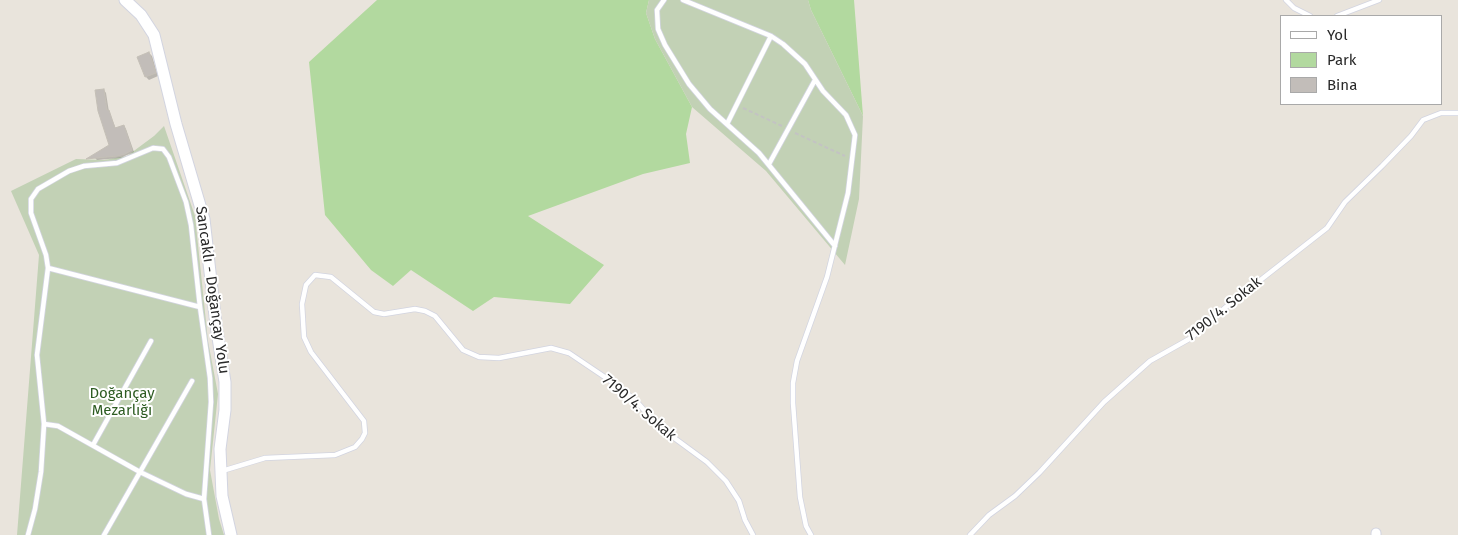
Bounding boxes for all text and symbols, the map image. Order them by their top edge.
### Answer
legend [1280,15,1443,105]
text: Yol [1327,26,1348,44]
text: Park [1327,51,1357,69]
text: Bina [1327,76,1357,94]
street label: Sancaklı - Doğançay Yolu [191,205,233,375]
street label: 7190/4. Sokak [1183,273,1265,345]
street label: 7190/4. Sokak [598,371,680,445]
park label: Doğançay Mezarlığı [89,385,155,420]

